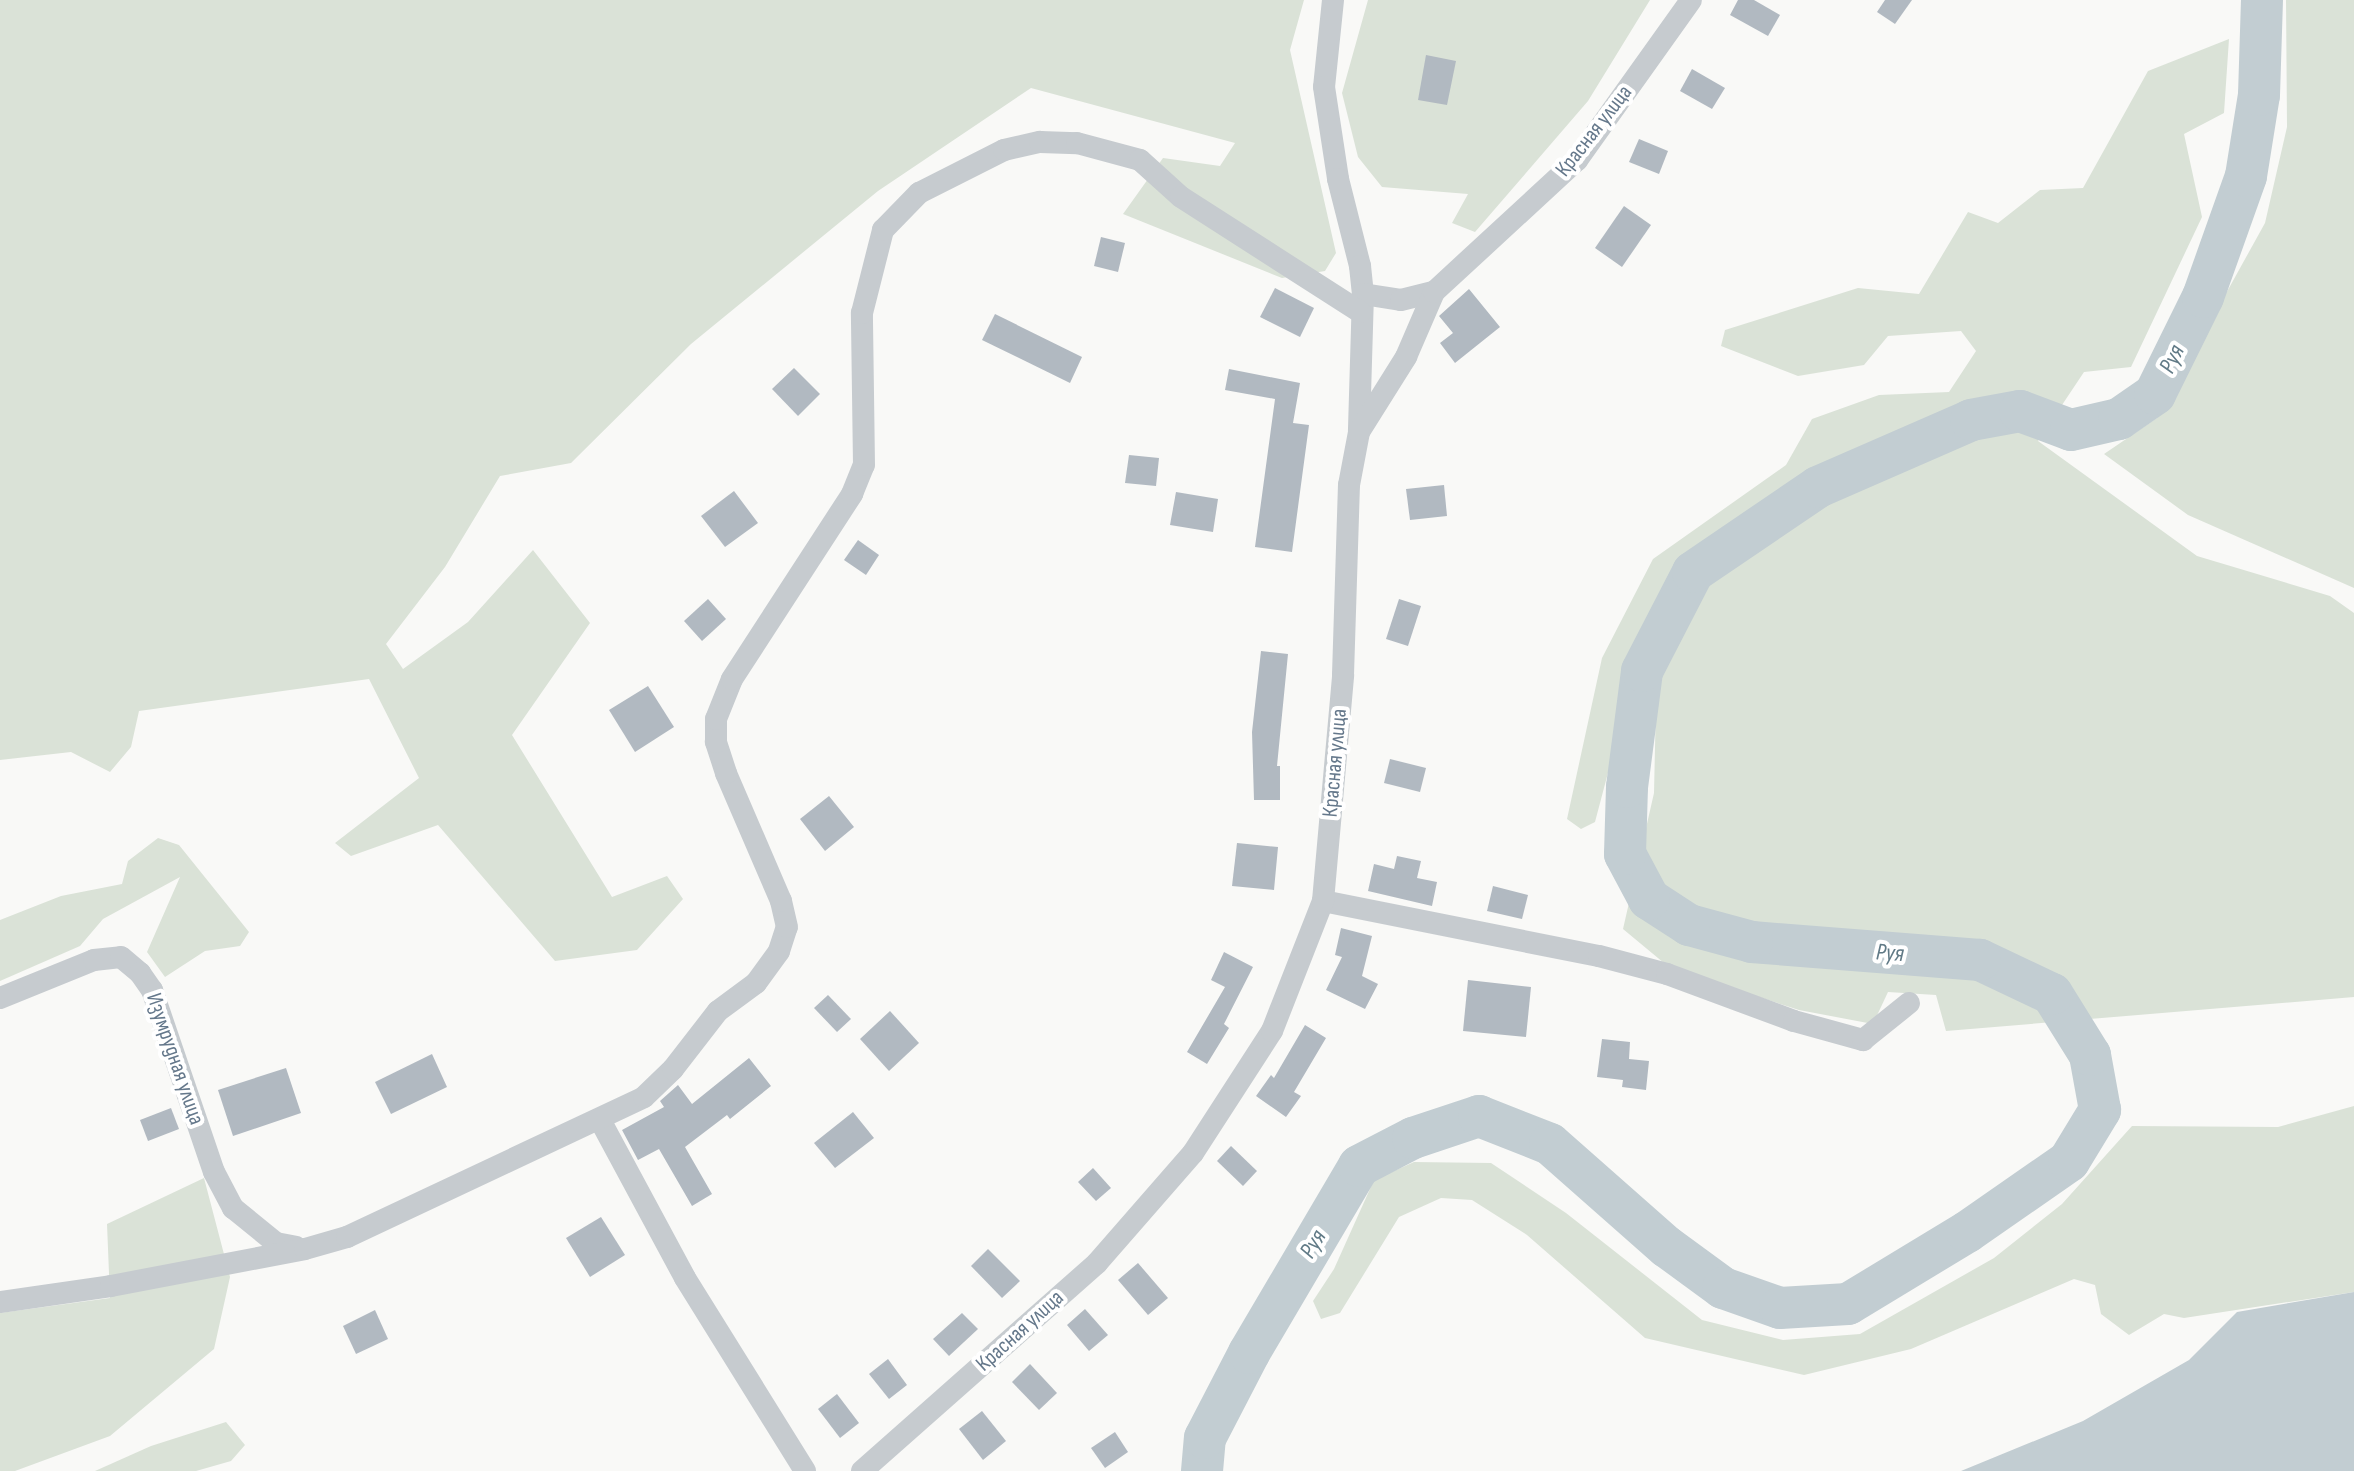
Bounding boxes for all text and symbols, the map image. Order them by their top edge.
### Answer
street label: Красная улица [1550,80,1638,182]
water label: Руя [2153,340,2191,378]
street label: Красная улица [1317,708,1353,818]
water label: Руя [1875,938,1905,968]
street label: Изумрудная улица [140,990,210,1128]
water label: Руя [1293,1224,1333,1264]
street label: Красная улица [971,1285,1069,1377]

